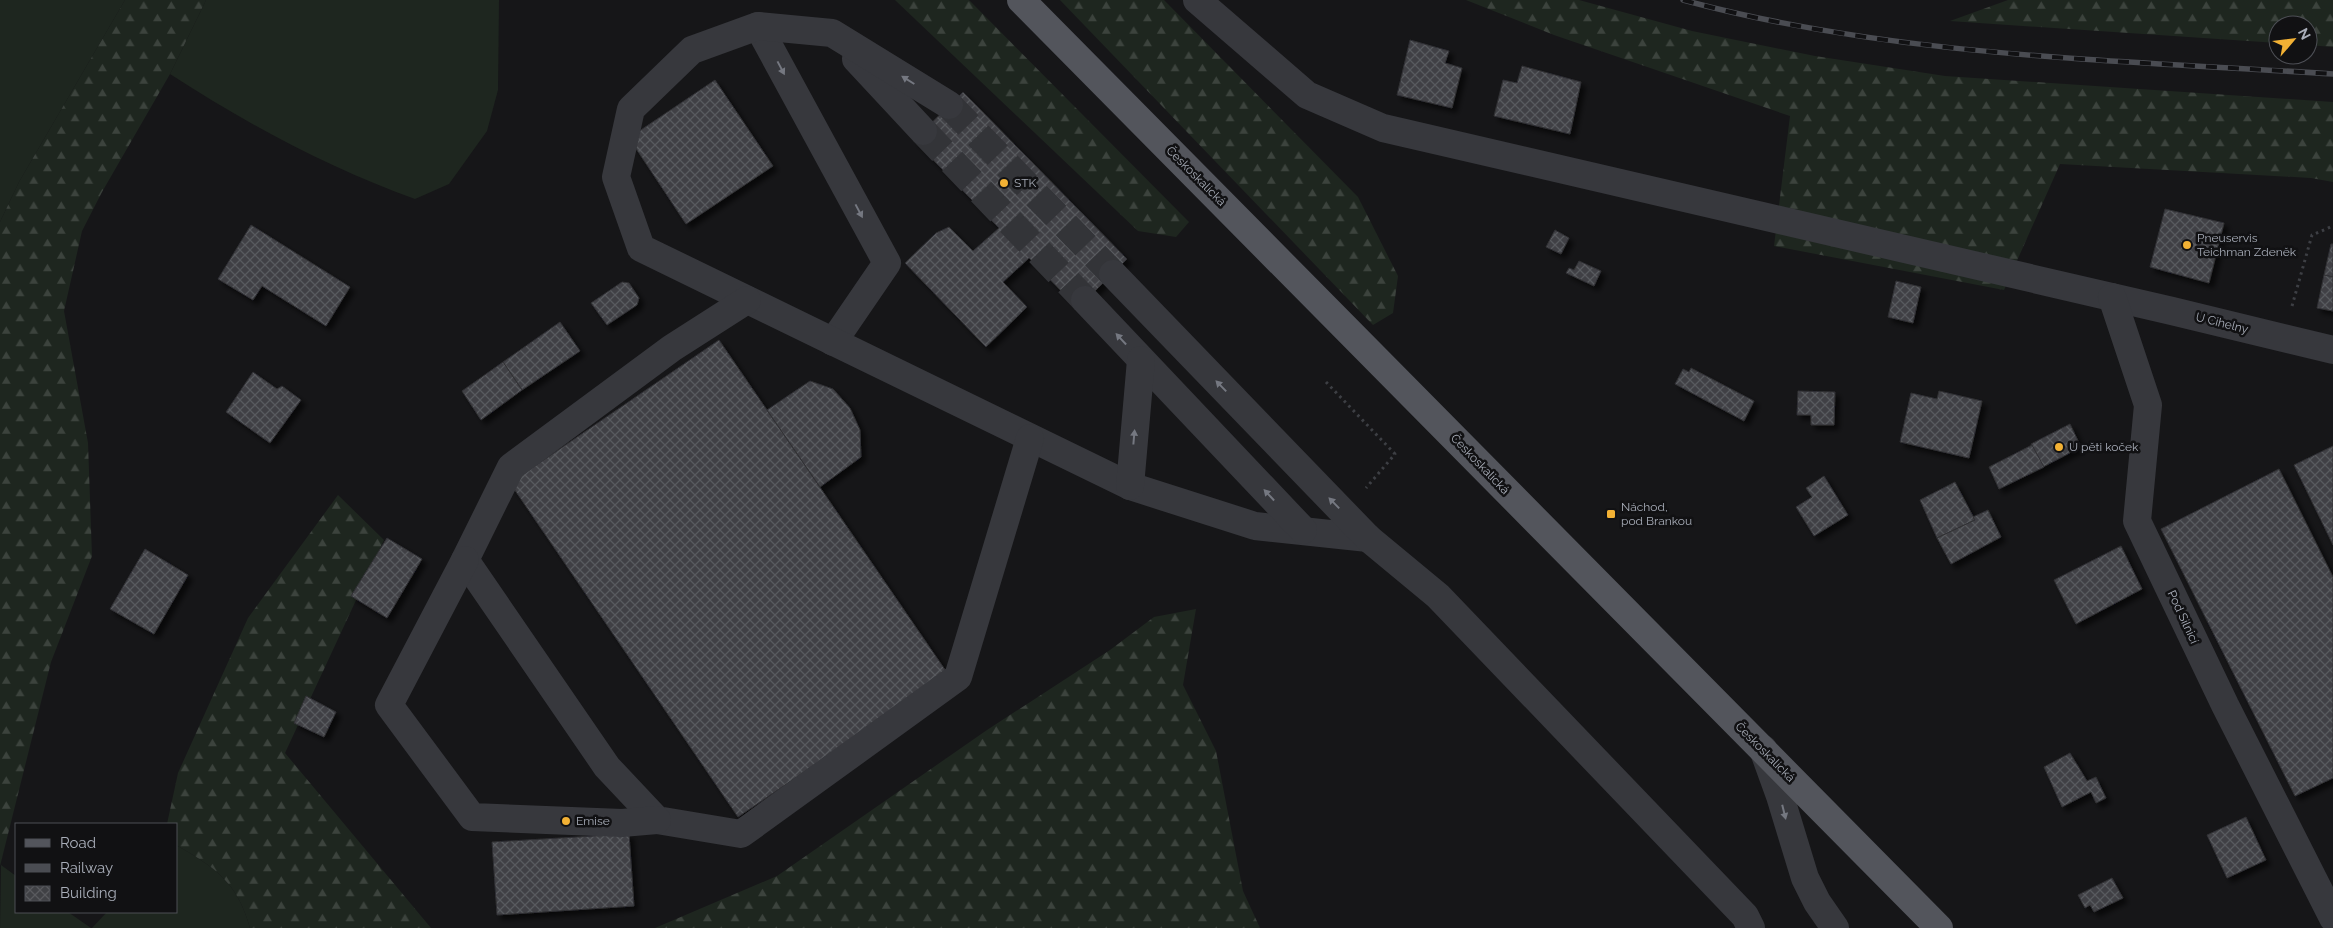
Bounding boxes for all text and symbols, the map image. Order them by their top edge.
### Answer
north arrow [2268,15,2318,65]
text: N [2295,25,2314,42]
one-way arrow [777,62,786,75]
one-way arrow [901,75,914,84]
street label: Českoskalická [1163,143,1229,209]
place label: STK [1014,176,1037,190]
marker: STK [998,177,1010,189]
one-way arrow [855,204,863,219]
place label: Pneuservis Teichman Zdeněk [2197,231,2297,259]
marker: Pneuservis Teichman Zdeněk [2181,239,2193,251]
street label: U Cihelny [2194,310,2250,336]
one-way arrow [1115,333,1127,345]
one-way arrow [1215,381,1227,393]
one-way arrow [1130,429,1138,445]
street label: Českoskalická [1448,431,1512,497]
place label: U pěti koček [2069,440,2139,454]
marker: U pěti koček [2053,441,2065,453]
one-way arrow [1263,489,1275,501]
one-way arrow [1328,498,1340,510]
place label: Náchod, pod Brankou [1621,500,1692,528]
marker: Náchod, pod Brankou [1605,508,1617,520]
street label: Pod Silnicí [2165,588,2202,646]
street label: Českoskalická [1732,719,1798,785]
one-way arrow [1780,804,1788,819]
place label: Emise [576,814,610,828]
marker: Emise [560,815,572,827]
legend [15,823,178,913]
text: Road [60,834,96,852]
text: Railway [60,859,113,877]
text: Building [60,884,117,902]

